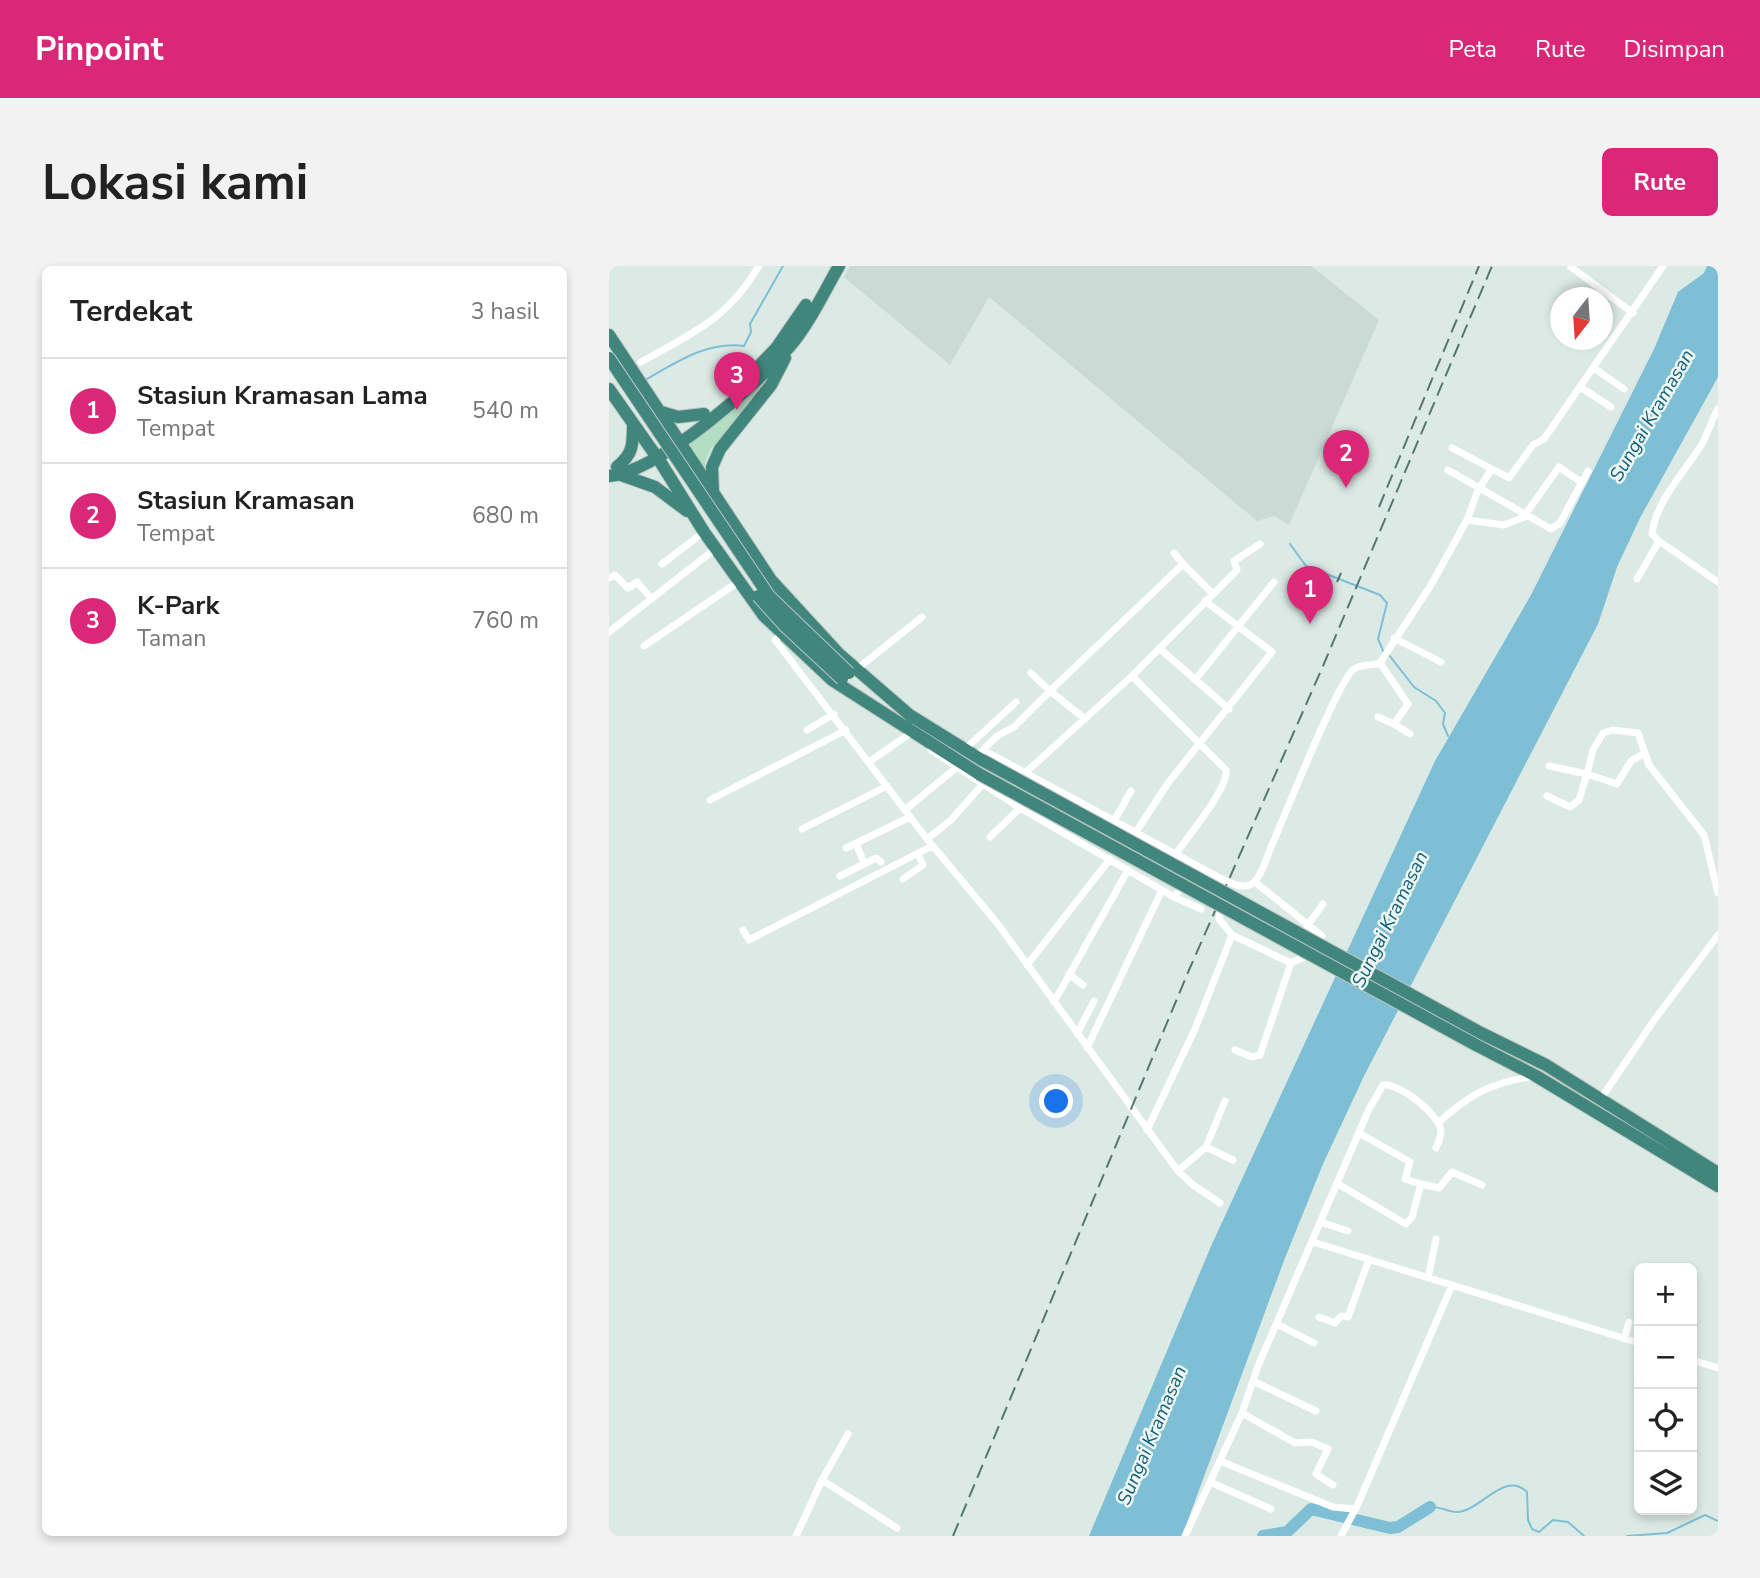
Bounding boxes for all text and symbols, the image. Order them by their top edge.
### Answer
text: Pinpoint [35,27,163,72]
text: Peta [1448,33,1497,65]
text: Rute [1535,33,1586,65]
text: Disimpan [1624,33,1725,65]
button: Rute [1602,148,1718,216]
text: Lokasi kami [42,149,308,216]
north arrow [1550,287,1613,350]
text: Terdekat [70,291,192,332]
text: 3 hasil [471,296,539,327]
water label: Sungai Kramasan [1603,345,1700,486]
pin: 3 [714,352,760,410]
text: Stasiun Kramasan Lama [137,378,428,413]
text: 1 [86,395,100,426]
text: 540 m [472,395,539,426]
text: Tempat [137,413,215,444]
pin: 2 [1323,430,1369,488]
text: Stasiun Kramasan [137,483,355,518]
text: 2 [86,500,100,531]
text: 680 m [472,500,539,531]
text: Tempat [137,518,215,549]
pin: 1 [1287,566,1333,624]
text: K-Park [137,588,219,623]
text: 3 [86,605,100,636]
text: 760 m [472,605,539,636]
text: Taman [137,623,206,654]
water label: Sungai Kramasan [1346,847,1434,992]
your location [1039,1084,1073,1118]
map controls [1634,1263,1697,1515]
button: + [1634,1263,1697,1326]
button: − [1634,1326,1697,1389]
water label: Sungai Kramasan [1111,1362,1193,1509]
button: locate [1634,1389,1697,1452]
button: layers [1634,1452,1697,1515]

